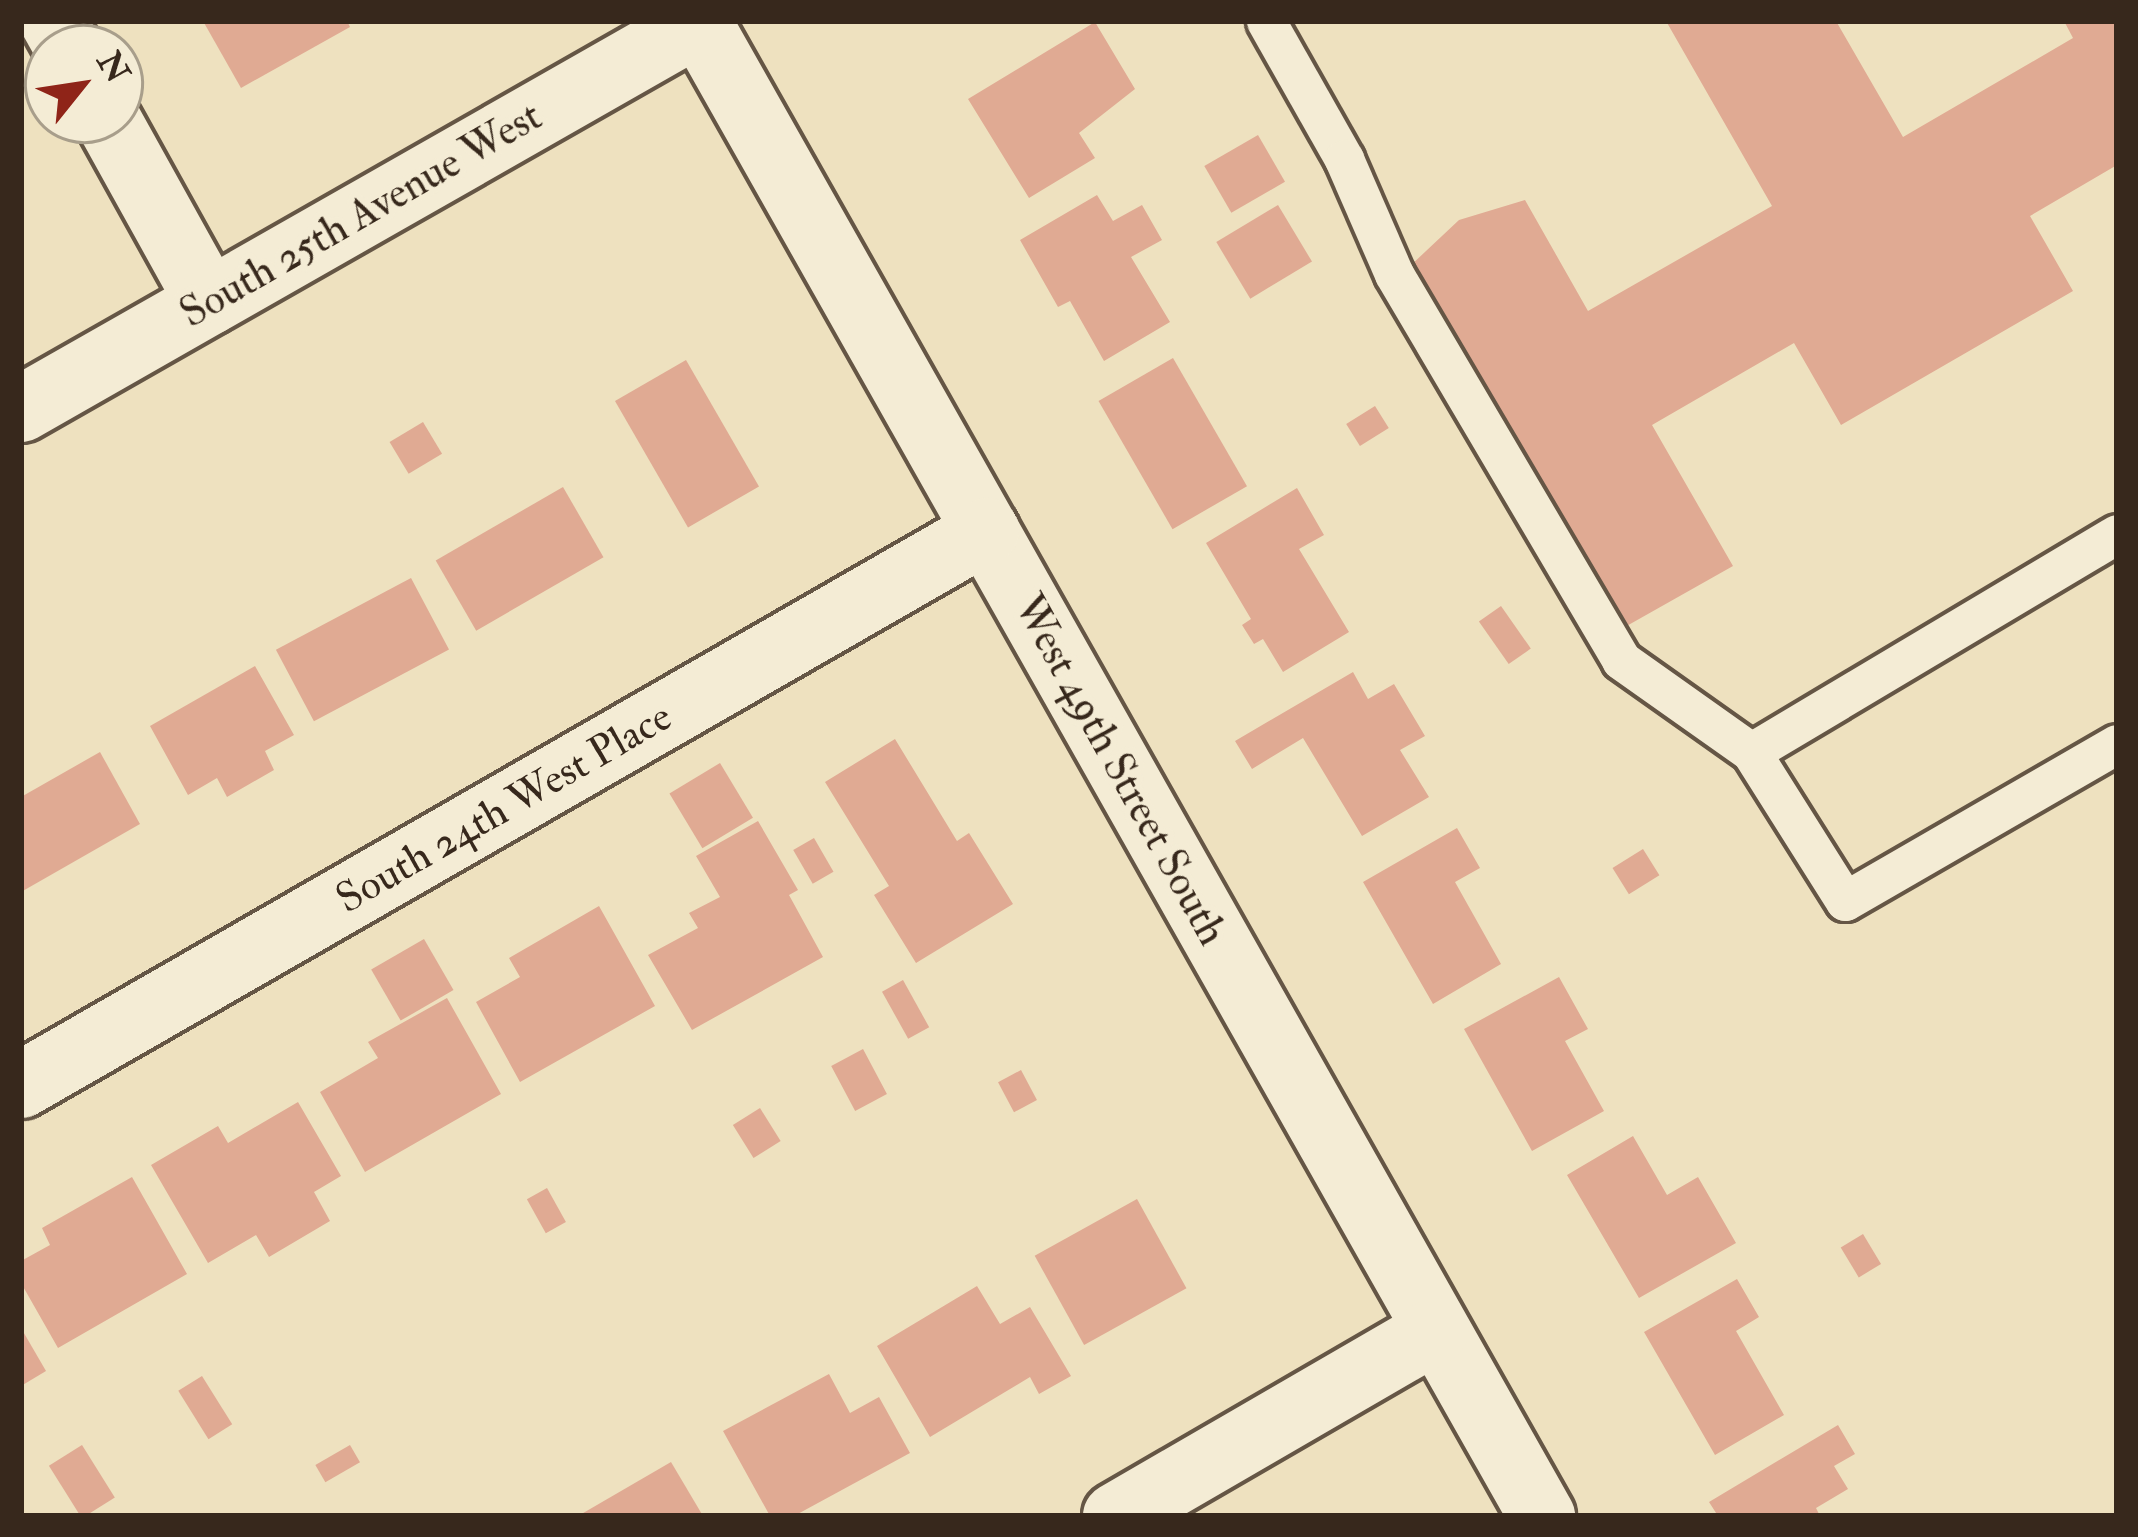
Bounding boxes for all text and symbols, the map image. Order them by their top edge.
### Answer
north arrow [24,24,144,144]
text: N [88,44,138,90]
street label: South 25th Avenue West [171,91,551,339]
street label: West 49th Street South [1003,586,1237,954]
street label: South 24th West Place [327,692,681,924]

